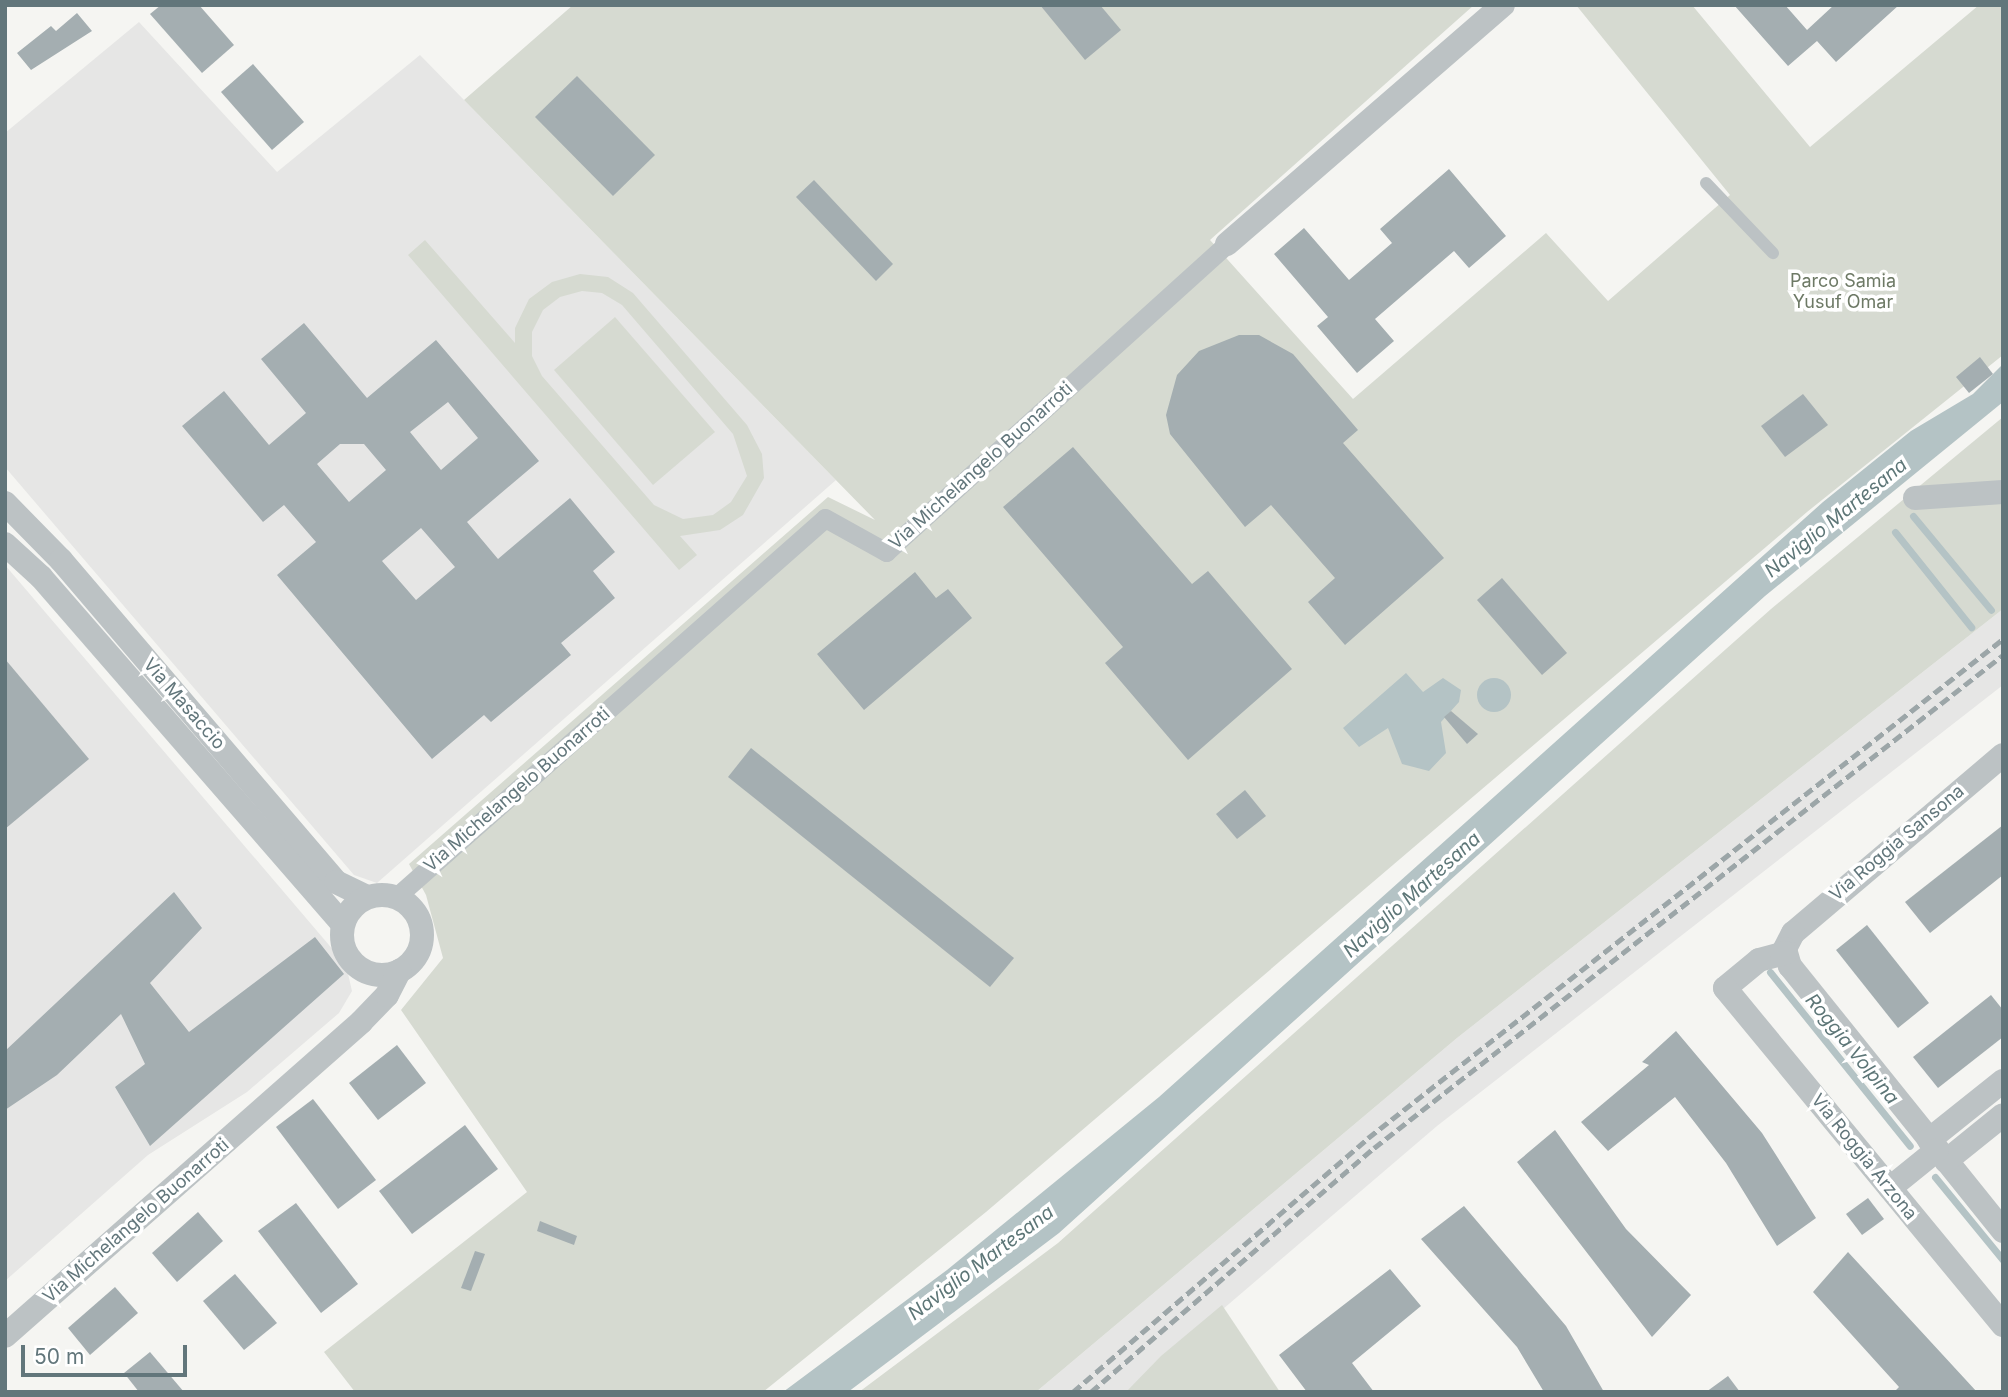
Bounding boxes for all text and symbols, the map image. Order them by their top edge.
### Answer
park label: Parco Samia Yusuf Omar [1790,271,1896,314]
street label: Via Michelangelo Buonarroti [885,378,1077,554]
water label: Naviglio Martesana [1760,454,1912,582]
street label: Via Masaccio [139,654,229,754]
street label: Via Michelangelo Buonarroti [420,703,614,877]
street label: Via Roggia Sansona [1825,780,1969,906]
water label: Naviglio Martesana [1339,827,1485,963]
water label: Roggia Volpina [1800,989,1904,1109]
street label: Via Roggia Arzona [1806,1090,1922,1224]
street label: Via Michelangelo Buonarroti [39,1134,233,1308]
water label: Naviglio Martesana [904,1201,1058,1325]
scale bar [24,1330,191,1374]
text: 50 m [34,1344,84,1369]

